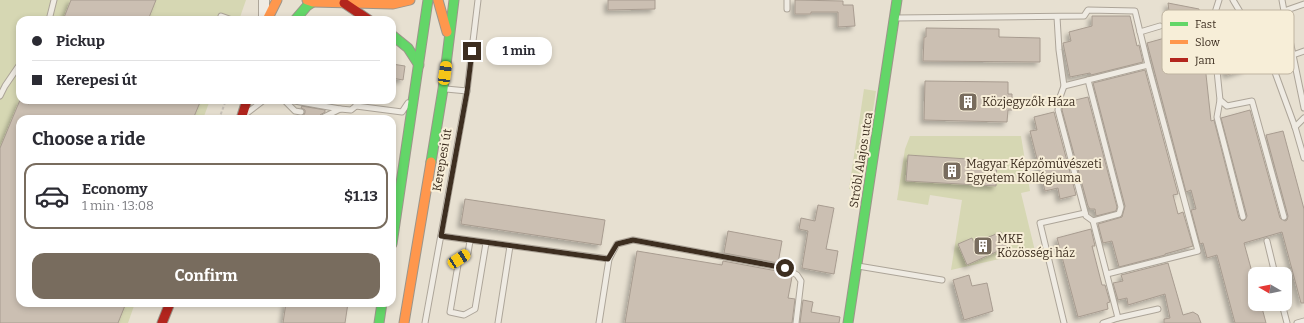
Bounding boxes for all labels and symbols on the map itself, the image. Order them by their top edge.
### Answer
legend [1162,10,1294,74]
text: Fast [1195,18,1216,31]
text: Slow [1195,36,1220,49]
callout: 1 min [486,37,552,65]
route end [463,42,481,60]
text: Jam [1194,54,1215,67]
car [437,60,453,86]
building icon: Közjegyzők Háza [957,91,979,113]
place label: Közjegyzők Háza [982,95,1076,109]
street label: Stróbl Alajos utca [847,111,876,209]
street label: Kerepesi út [430,127,455,192]
place label: Magyar Képzőművészeti Egyetem Kollégiuma [966,157,1102,185]
building icon: Magyar Képzőművészeti Egyetem Kollégiuma [941,160,963,182]
place label: MKE Közösségi ház [997,232,1075,260]
building icon: MKE Közösségi ház [972,235,994,257]
car [446,247,472,271]
route start [776,259,794,277]
north arrow [1248,267,1292,311]

